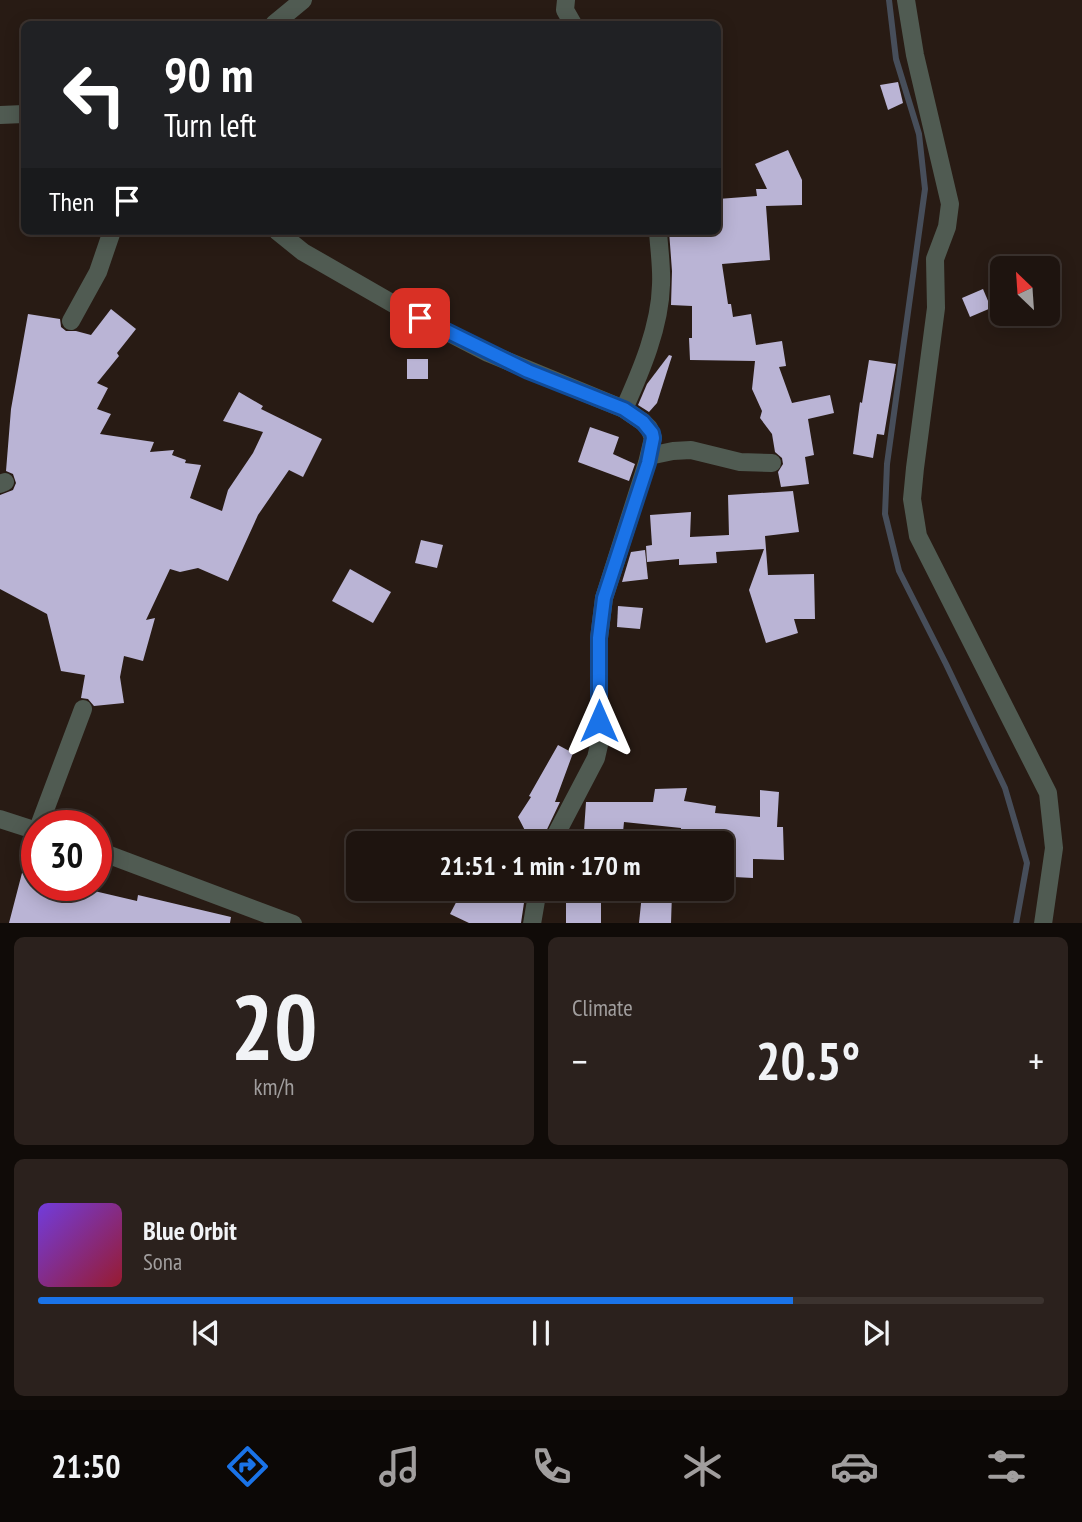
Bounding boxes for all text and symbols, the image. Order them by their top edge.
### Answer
text: 90 m [164,42,253,106]
icon: left [49,49,140,140]
text: Turn left [164,104,256,146]
icon: arrive [108,182,146,220]
text: Then [49,185,94,218]
north arrow [990,256,1060,326]
map controls [990,256,1060,326]
pin [390,288,450,348]
icon: arrive [401,299,439,337]
position arrow [562,684,636,758]
speed limit sign: 30 [21,810,112,901]
text: 21:51 · 1 min · 170 m [440,849,640,882]
text: 20 [231,967,318,1085]
text: Climate [572,993,633,1022]
text: 20.5° [756,1027,860,1094]
text: − [572,1036,588,1085]
text: + [1028,1036,1044,1085]
text: km/h [254,1072,294,1101]
text: Blue Orbit [143,1214,237,1247]
text: Sona [143,1247,182,1276]
icon: previous [187,1314,225,1352]
icon: pause [522,1314,560,1352]
icon: next [857,1314,895,1352]
icon: directions [223,1442,272,1491]
icon: music [375,1442,424,1491]
icon: phone [527,1442,576,1491]
icon: climate [678,1442,727,1491]
icon: car [830,1442,879,1491]
icon: filters [982,1442,1031,1491]
text: 21:50 [51,1445,121,1487]

